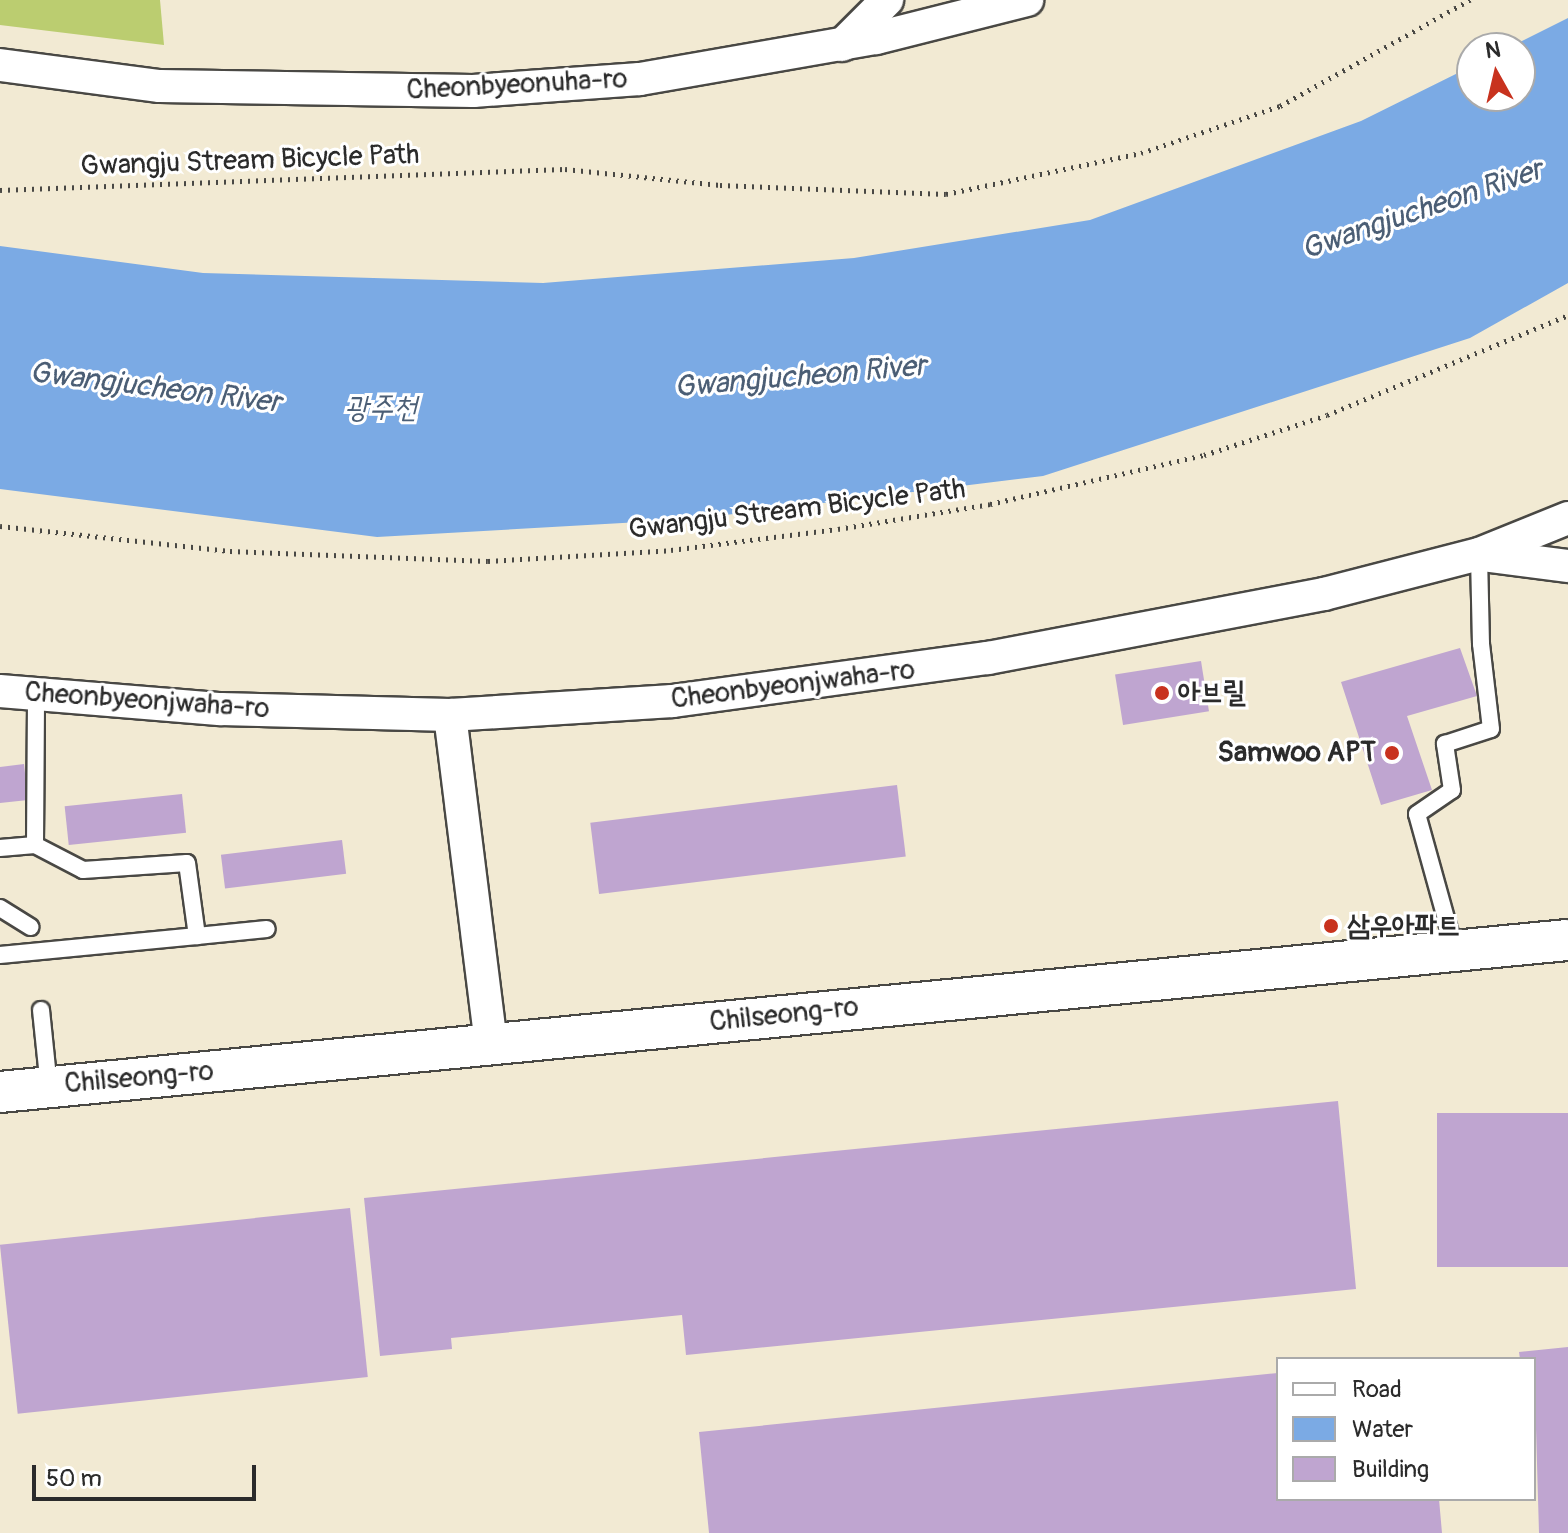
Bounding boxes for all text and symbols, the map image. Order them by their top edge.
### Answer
north arrow [1456,32,1536,112]
text: N [1484,35,1502,65]
street label: Cheonbyeonuha-ro [406,62,628,108]
street label: Gwangju Stream Bicycle Path [80,138,420,184]
water label: Gwangjucheon River [1297,152,1547,268]
water label: Gwangjucheon River [673,348,927,406]
water label: Gwangjucheon River [27,355,283,421]
water label: 광주천 [345,390,417,426]
street label: Gwangju Stream Bicycle Path [627,473,967,547]
street label: Cheonbyeonjwaha-ro [669,653,917,717]
street label: Cheonbyeonjwaha-ro [23,676,271,726]
place label: 아브릴 [1178,676,1246,710]
marker: 아브릴 [1153,684,1171,702]
place label: Samwoo APT [1218,736,1376,770]
marker: Samwoo APT [1383,744,1401,762]
place label: 삼우아파트 [1347,909,1460,943]
marker: 삼우아파트 [1322,917,1340,935]
street label: Chilseong-ro [708,990,860,1040]
street label: Chilseong-ro [63,1055,215,1101]
legend [1276,1357,1536,1501]
text: Road [1352,1375,1402,1404]
text: Water [1352,1415,1413,1444]
scale bar [36,1449,260,1499]
text: Building [1352,1455,1429,1484]
text: 50 m [46,1464,102,1493]

